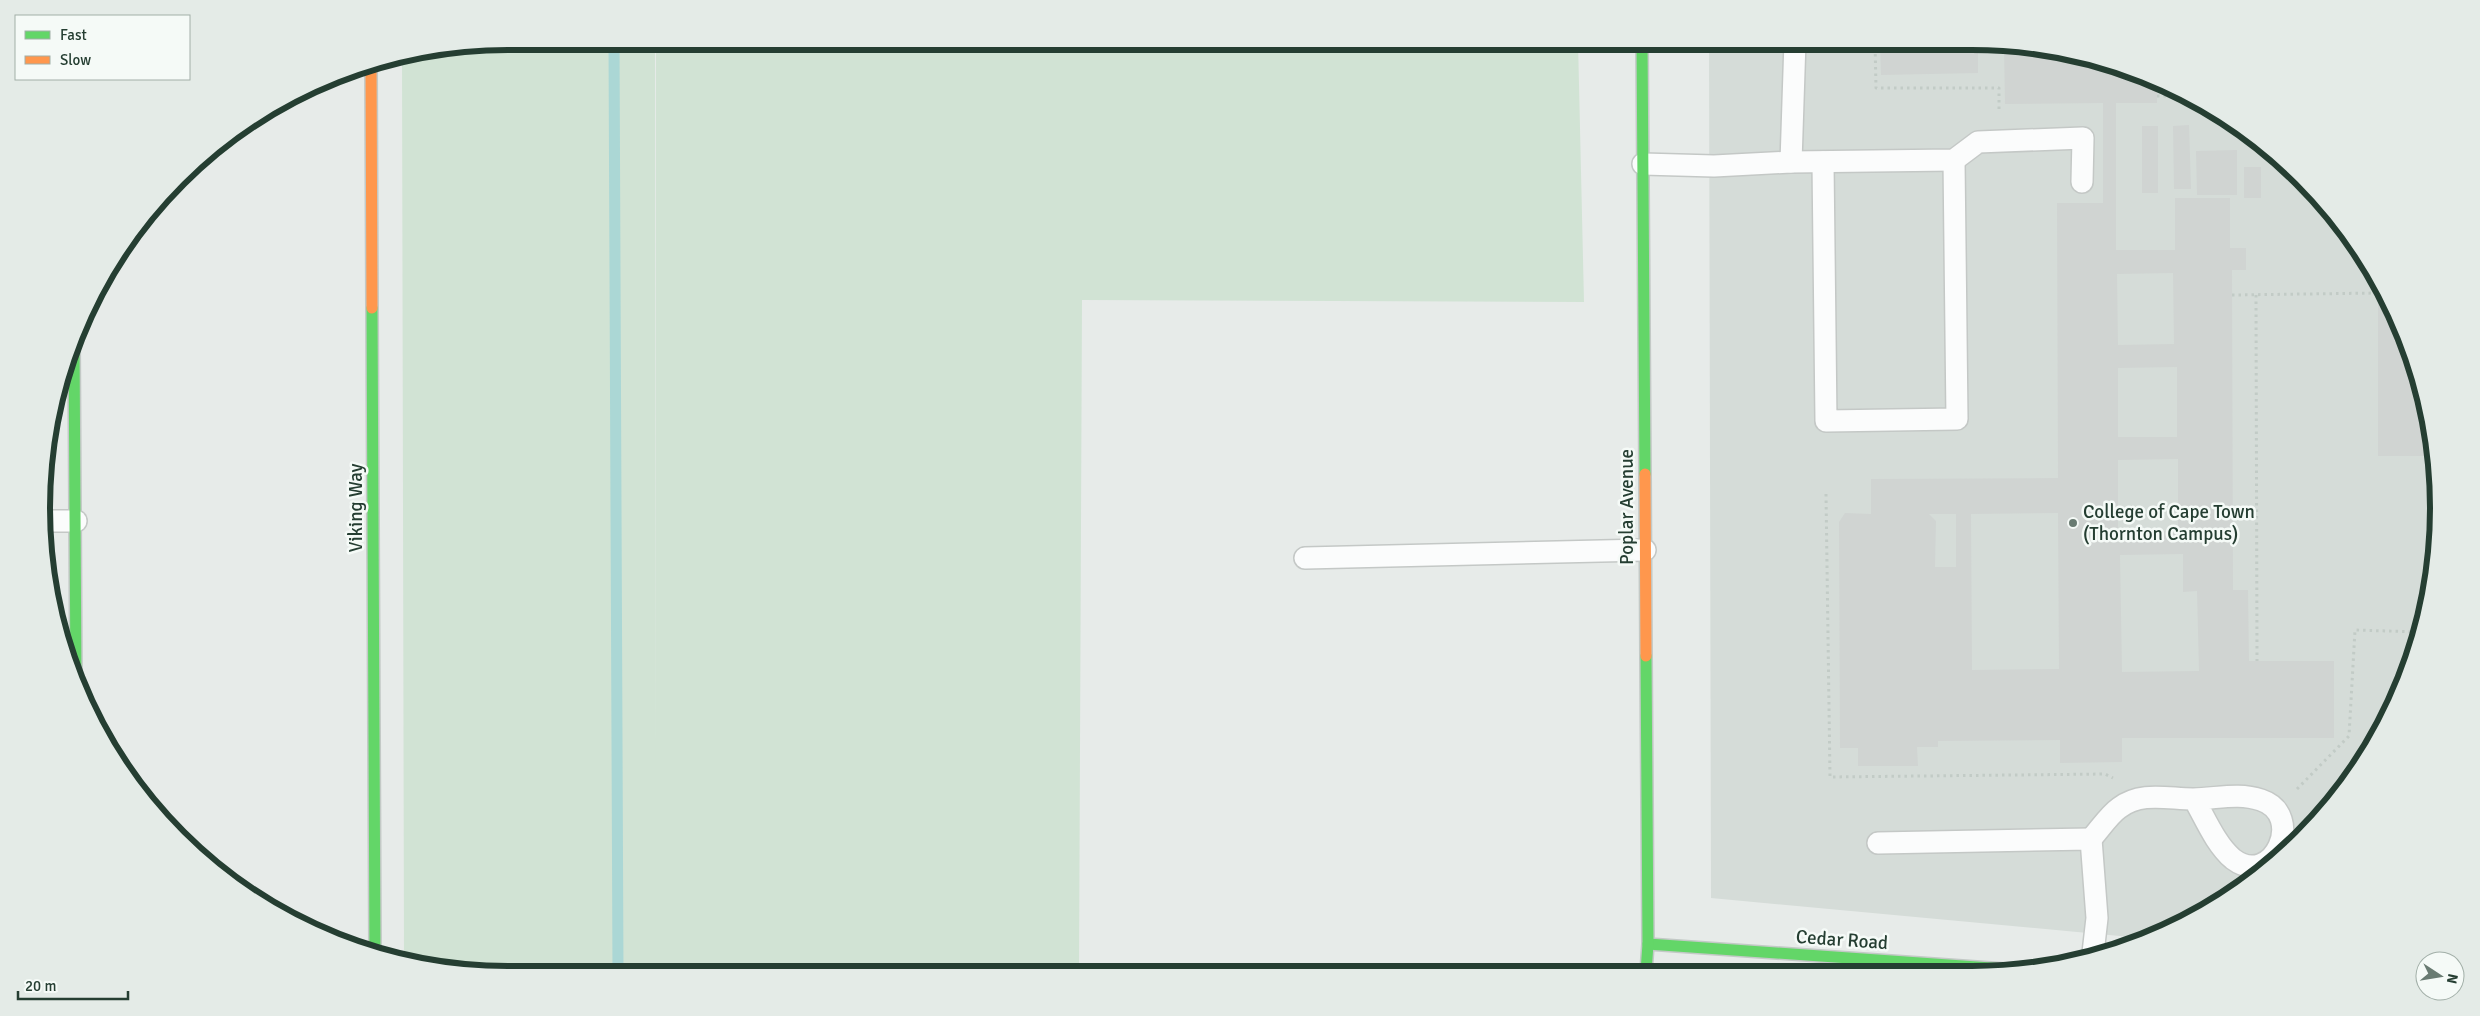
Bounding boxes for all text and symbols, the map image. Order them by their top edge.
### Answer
legend [15,15,190,80]
text: Fast [60,26,87,44]
text: Slow [60,51,91,69]
street label: Poplar Avenue [1615,449,1639,565]
street label: Viking Way [344,463,368,552]
place label: College of Cape Town (Thornton Campus) [2083,500,2255,546]
marker: College of Cape Town (Thornton Campus) [2067,517,2079,529]
street label: Cedar Road [1795,925,1889,955]
north arrow [2415,951,2465,1001]
scale bar [18,968,128,1000]
text: N [2443,972,2462,985]
text: 20 m [25,977,56,995]

